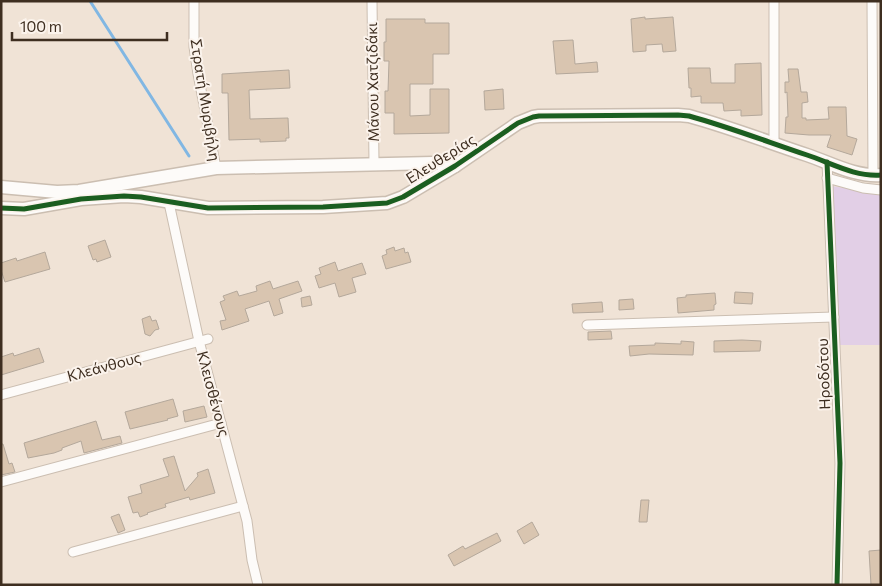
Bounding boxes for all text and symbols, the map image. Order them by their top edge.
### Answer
scale bar [12,10,168,42]
text: 100 m [20,17,62,35]
street label: Μάνου Χατζιδάκι [362,22,382,142]
street label: Στρατή Μυριβήλη [187,37,225,162]
street label: Ελευθερίας [402,130,479,187]
street label: Ηροδότου [813,338,833,410]
street label: Κλεάνθους [65,348,143,385]
street label: Κλεισθένους [194,349,234,439]

